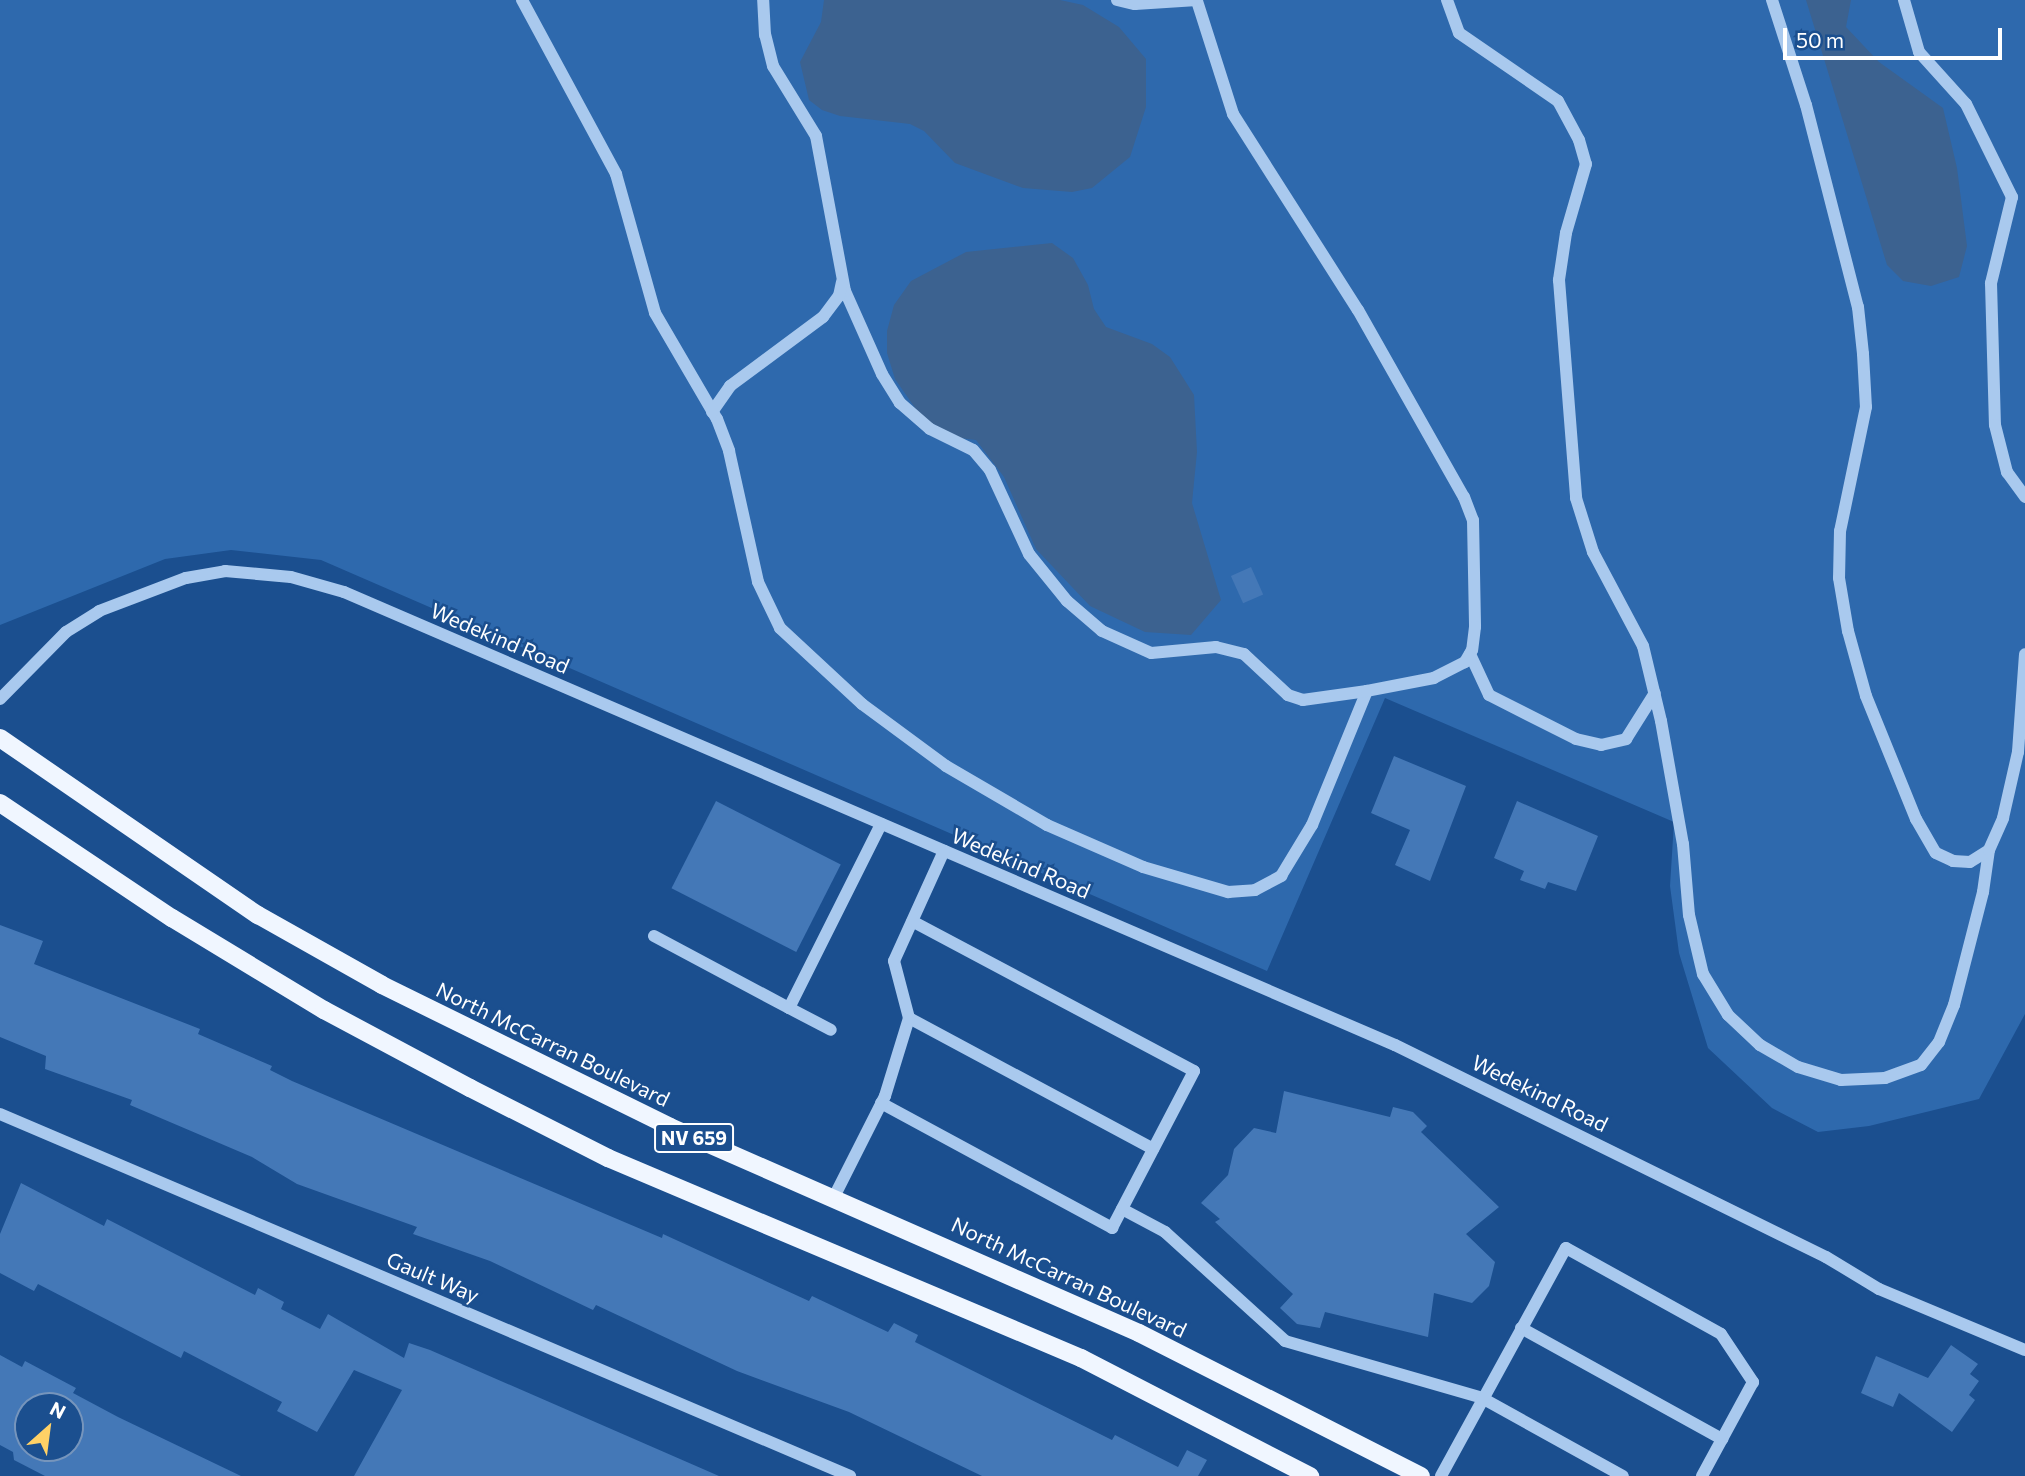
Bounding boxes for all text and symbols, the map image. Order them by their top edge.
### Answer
scale bar [1787,14,2006,58]
text: 50 m [1796,27,1844,52]
street label: Wedekind Road [427,597,573,679]
street label: Wedekind Road [948,822,1094,904]
street label: North McCarran Boulevard [432,976,674,1112]
street label: Wedekind Road [1468,1049,1612,1137]
road number: NV 659 [654,1122,734,1154]
street label: North McCarran Boulevard [947,1211,1191,1343]
street label: Gault Way [383,1246,483,1308]
north arrow [14,1392,84,1462]
text: N [46,1396,70,1423]

